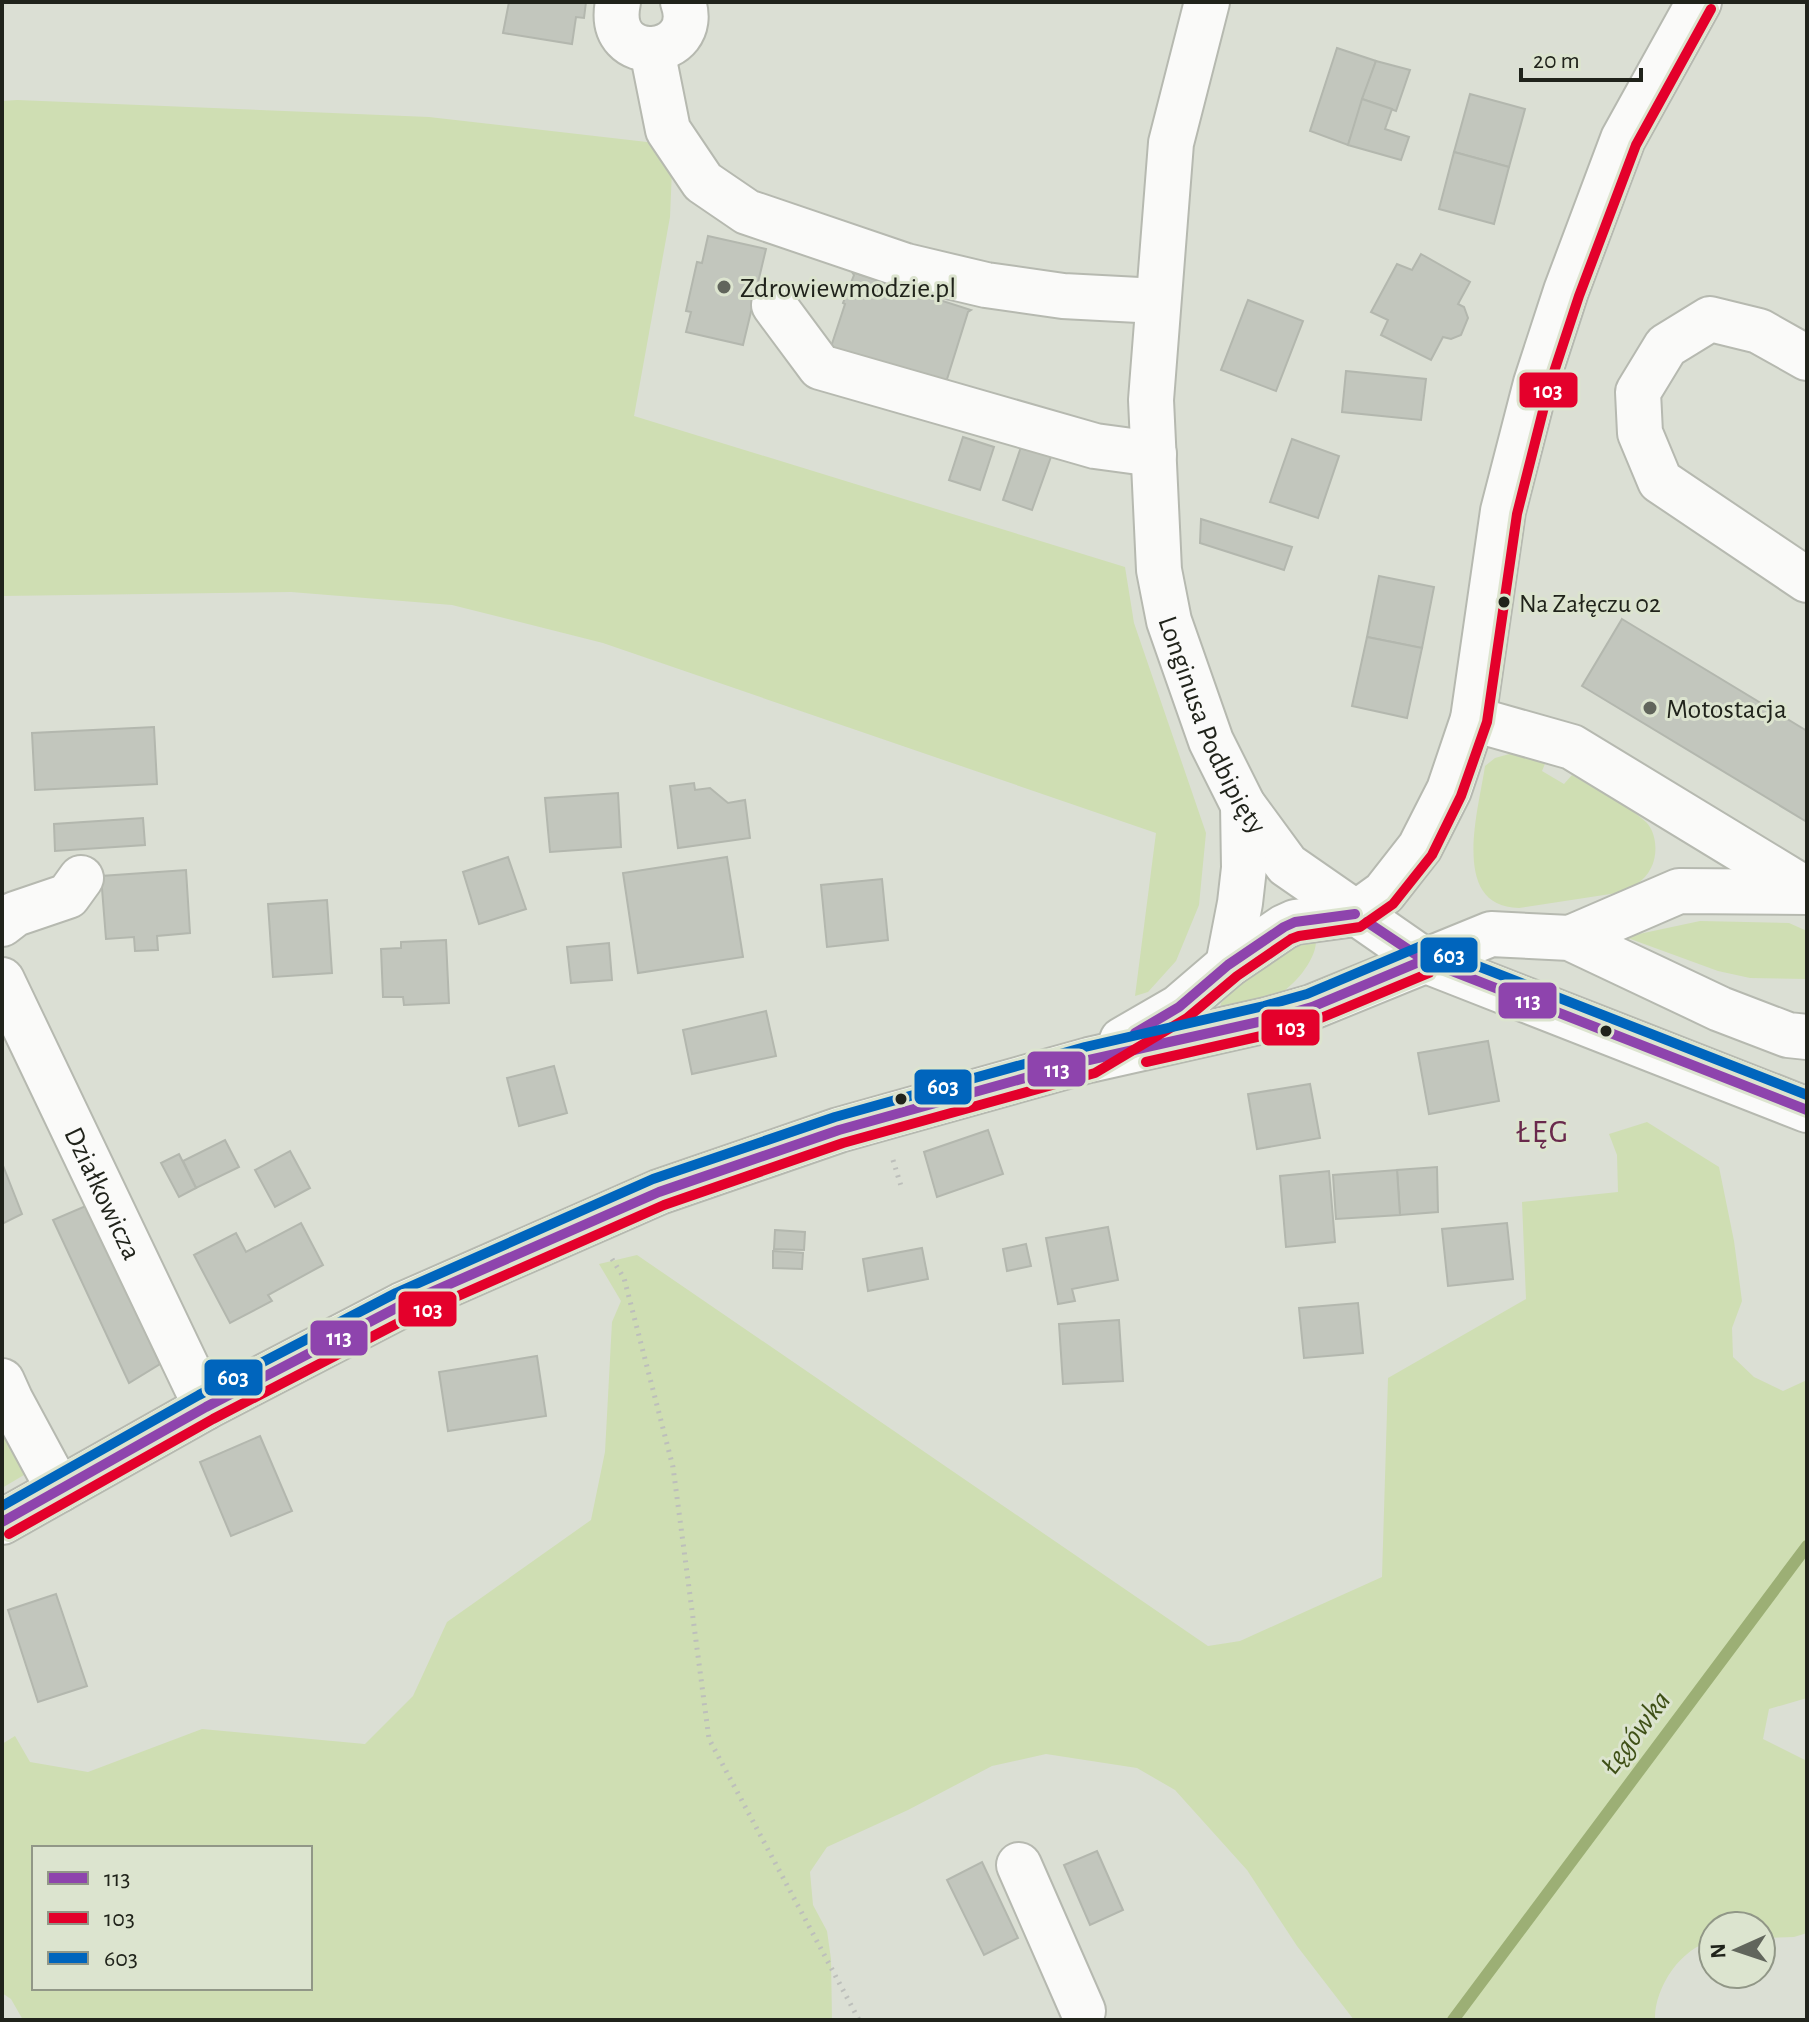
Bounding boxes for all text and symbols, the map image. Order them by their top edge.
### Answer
scale bar [1521,32,1641,82]
text: 20 m [1533,49,1580,73]
place label: Zdrowiewmodzie.pl [740,275,956,303]
marker: Zdrowiewmodzie.pl [715,278,733,296]
line badge: 103 [1518,371,1579,409]
text: 103 [1534,380,1562,402]
place label: Na Załęczu 02 [1519,591,1661,617]
marker: Na Załęczu 02 [1496,594,1512,610]
street label: Longinusa Podbipięty [1152,613,1271,839]
place label: Motostacja [1666,696,1787,724]
marker: Motostacja [1641,699,1659,717]
line badge: 603 [1419,936,1479,974]
text: 603 [1433,945,1465,967]
line badge: 113 [1497,981,1558,1020]
text: 113 [1515,990,1541,1012]
line badge: 103 [1260,1008,1321,1047]
text: 103 [1277,1017,1305,1039]
unlabelled marker [1598,1023,1614,1039]
line badge: 113 [1026,1050,1087,1088]
text: 113 [1044,1059,1070,1081]
line badge: 603 [913,1068,973,1106]
text: 603 [927,1076,959,1098]
unlabelled marker [893,1091,909,1107]
district label: ŁĘG [1516,1116,1570,1149]
street label: Działkowicza [58,1123,145,1265]
line badge: 103 [397,1290,458,1328]
text: 103 [414,1299,442,1321]
line badge: 113 [309,1319,369,1357]
text: 113 [326,1327,352,1349]
line badge: 603 [203,1358,264,1397]
text: 603 [217,1367,249,1389]
water label: Łęgówka [1595,1685,1677,1780]
legend [32,1846,312,1990]
text: 113 [104,1867,130,1891]
text: 103 [104,1907,135,1931]
north arrow [1697,1910,1777,1990]
text: N [1707,1943,1729,1959]
text: 603 [104,1947,138,1971]

